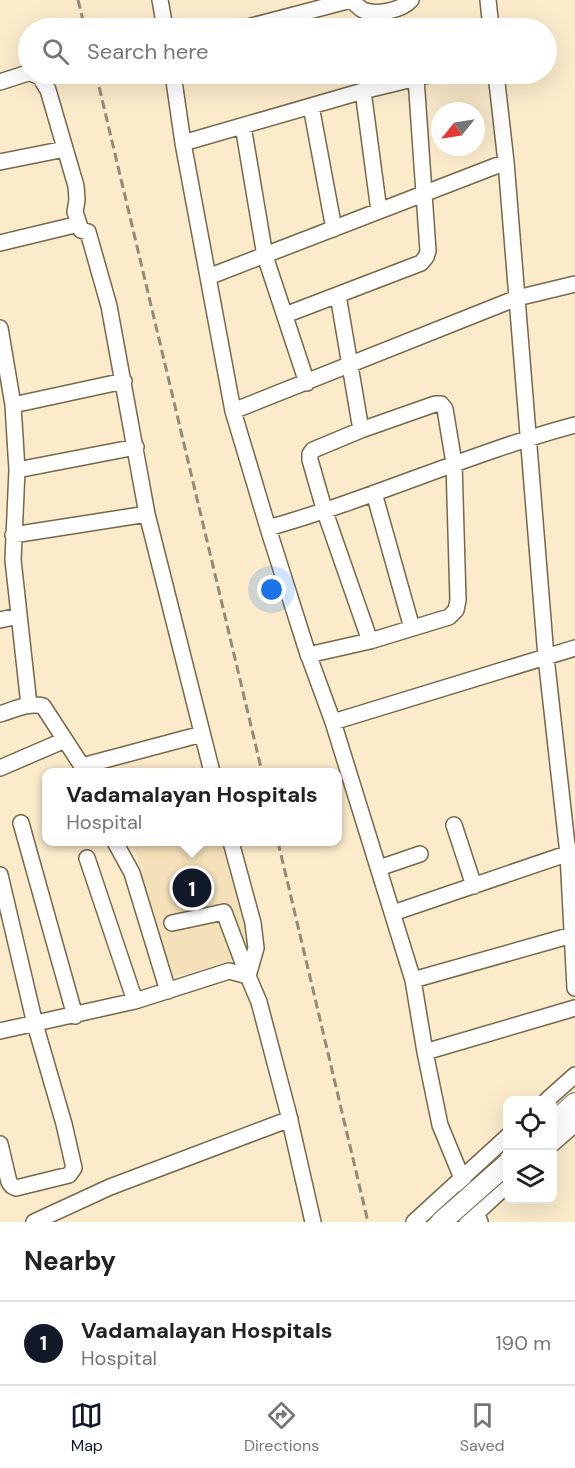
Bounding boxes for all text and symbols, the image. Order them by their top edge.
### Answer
search box [18,18,557,84]
icon: search [39,35,72,68]
text: Search here [87,37,208,66]
north arrow [431,102,485,156]
your location [257,575,286,604]
popup [42,768,342,846]
text: Vadamalayan Hospitals [66,780,318,809]
text: Hospital [66,809,142,835]
pin: 1 [172,866,212,910]
map controls [503,1096,557,1204]
button: locate [503,1096,557,1150]
button: layers [503,1150,557,1204]
text: Nearby [24,1244,116,1278]
text: Vadamalayan Hospitals [81,1316,333,1345]
text: 1 [40,1330,47,1356]
text: 190 m [495,1330,551,1356]
text: Hospital [81,1345,157,1371]
tab: Map [70,1399,103,1456]
tab: Directions [244,1399,319,1456]
tab: Saved [460,1399,505,1456]

